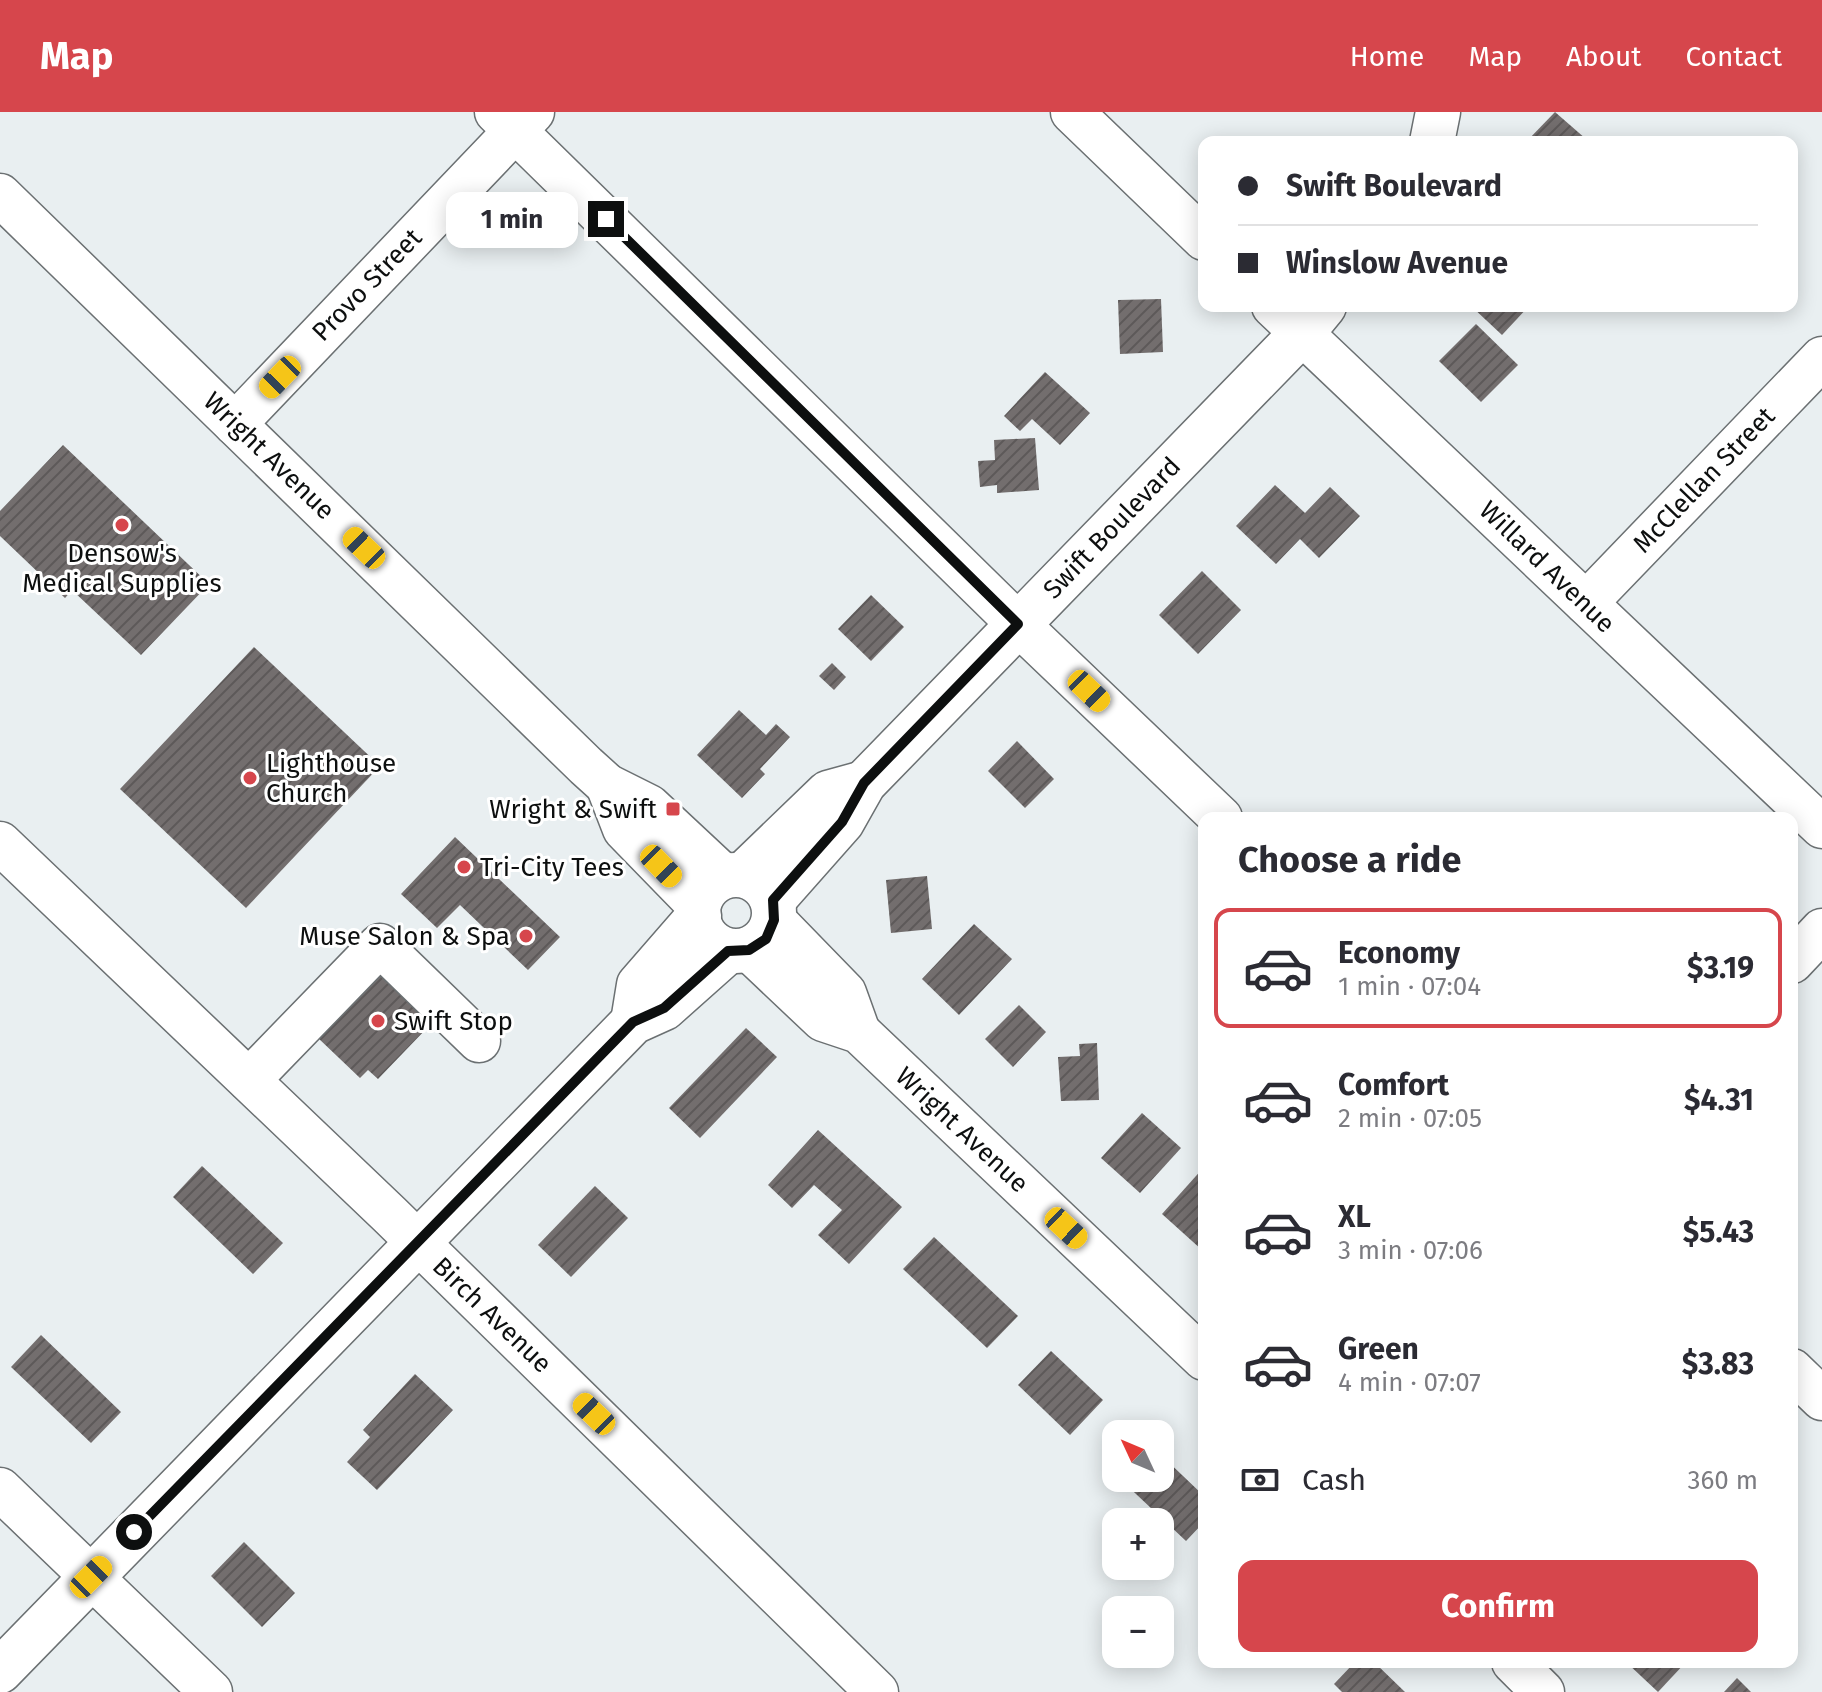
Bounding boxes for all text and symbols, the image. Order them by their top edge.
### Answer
text: Map [40,33,113,79]
text: Home [1350,40,1424,73]
text: Map [1468,40,1522,73]
text: About [1566,40,1641,73]
text: Contact [1685,40,1782,73]
text: Swift Boulevard [1286,168,1502,204]
callout: 1 min [446,191,578,247]
route end [588,201,624,237]
text: 1 min [481,204,543,235]
street label: Provo Street [306,222,429,348]
text: Winslow Avenue [1286,245,1508,281]
car [255,351,305,403]
street label: Wright Avenue [197,386,341,526]
street label: McClellan Street [1627,400,1782,559]
street label: Swift Boulevard [1037,451,1187,605]
street label: Willard Avenue [1473,495,1621,639]
marker: Densow's Medical Supplies [113,516,131,534]
car [338,523,390,573]
place label: Densow's Medical Supplies [22,538,222,599]
car [1063,666,1115,716]
place label: Lighthouse Church [266,748,396,809]
marker: Lighthouse Church [241,769,259,787]
place label: Wright & Swift [489,794,658,825]
marker: Wright & Swift [664,800,682,818]
text: Choose a ride [1238,838,1461,882]
car [636,840,686,892]
place label: Tri-City Tees [480,852,624,883]
marker: Tri-City Tees [455,858,473,876]
place label: Muse Salon & Spa [299,921,510,952]
marker: Muse Salon & Spa [517,927,535,945]
icon: car [1242,932,1314,1004]
text: Economy [1338,935,1460,971]
text: $3.19 [1687,950,1754,986]
text: 1 min · 07:04 [1338,971,1481,1002]
place label: Swift Stop [394,1006,513,1037]
marker: Swift Stop [369,1012,387,1030]
street label: Wright Avenue [889,1061,1035,1199]
icon: car [1242,1064,1314,1136]
text: Comfort [1338,1067,1449,1103]
text: $4.31 [1684,1082,1754,1118]
text: 2 min · 07:05 [1338,1103,1482,1134]
icon: car [1242,1196,1314,1268]
text: XL [1338,1199,1371,1235]
car [1040,1203,1092,1253]
text: $5.43 [1683,1214,1754,1250]
text: 3 min · 07:06 [1338,1235,1483,1266]
street label: Birch Avenue [426,1251,558,1379]
icon: car [1242,1328,1314,1400]
text: Green [1338,1331,1419,1367]
text: $3.83 [1682,1346,1754,1382]
text: 4 min · 07:07 [1338,1367,1481,1398]
car [568,1389,620,1439]
north arrow [1102,1420,1174,1492]
map controls [1102,1420,1174,1668]
icon: cash [1238,1458,1282,1502]
text: Cash [1302,1462,1366,1498]
text: 360 m [1687,1465,1758,1496]
button: + [1102,1508,1174,1580]
route start [116,1514,152,1550]
car [66,1552,116,1602]
button: Confirm [1238,1560,1758,1652]
button: − [1102,1596,1174,1668]

